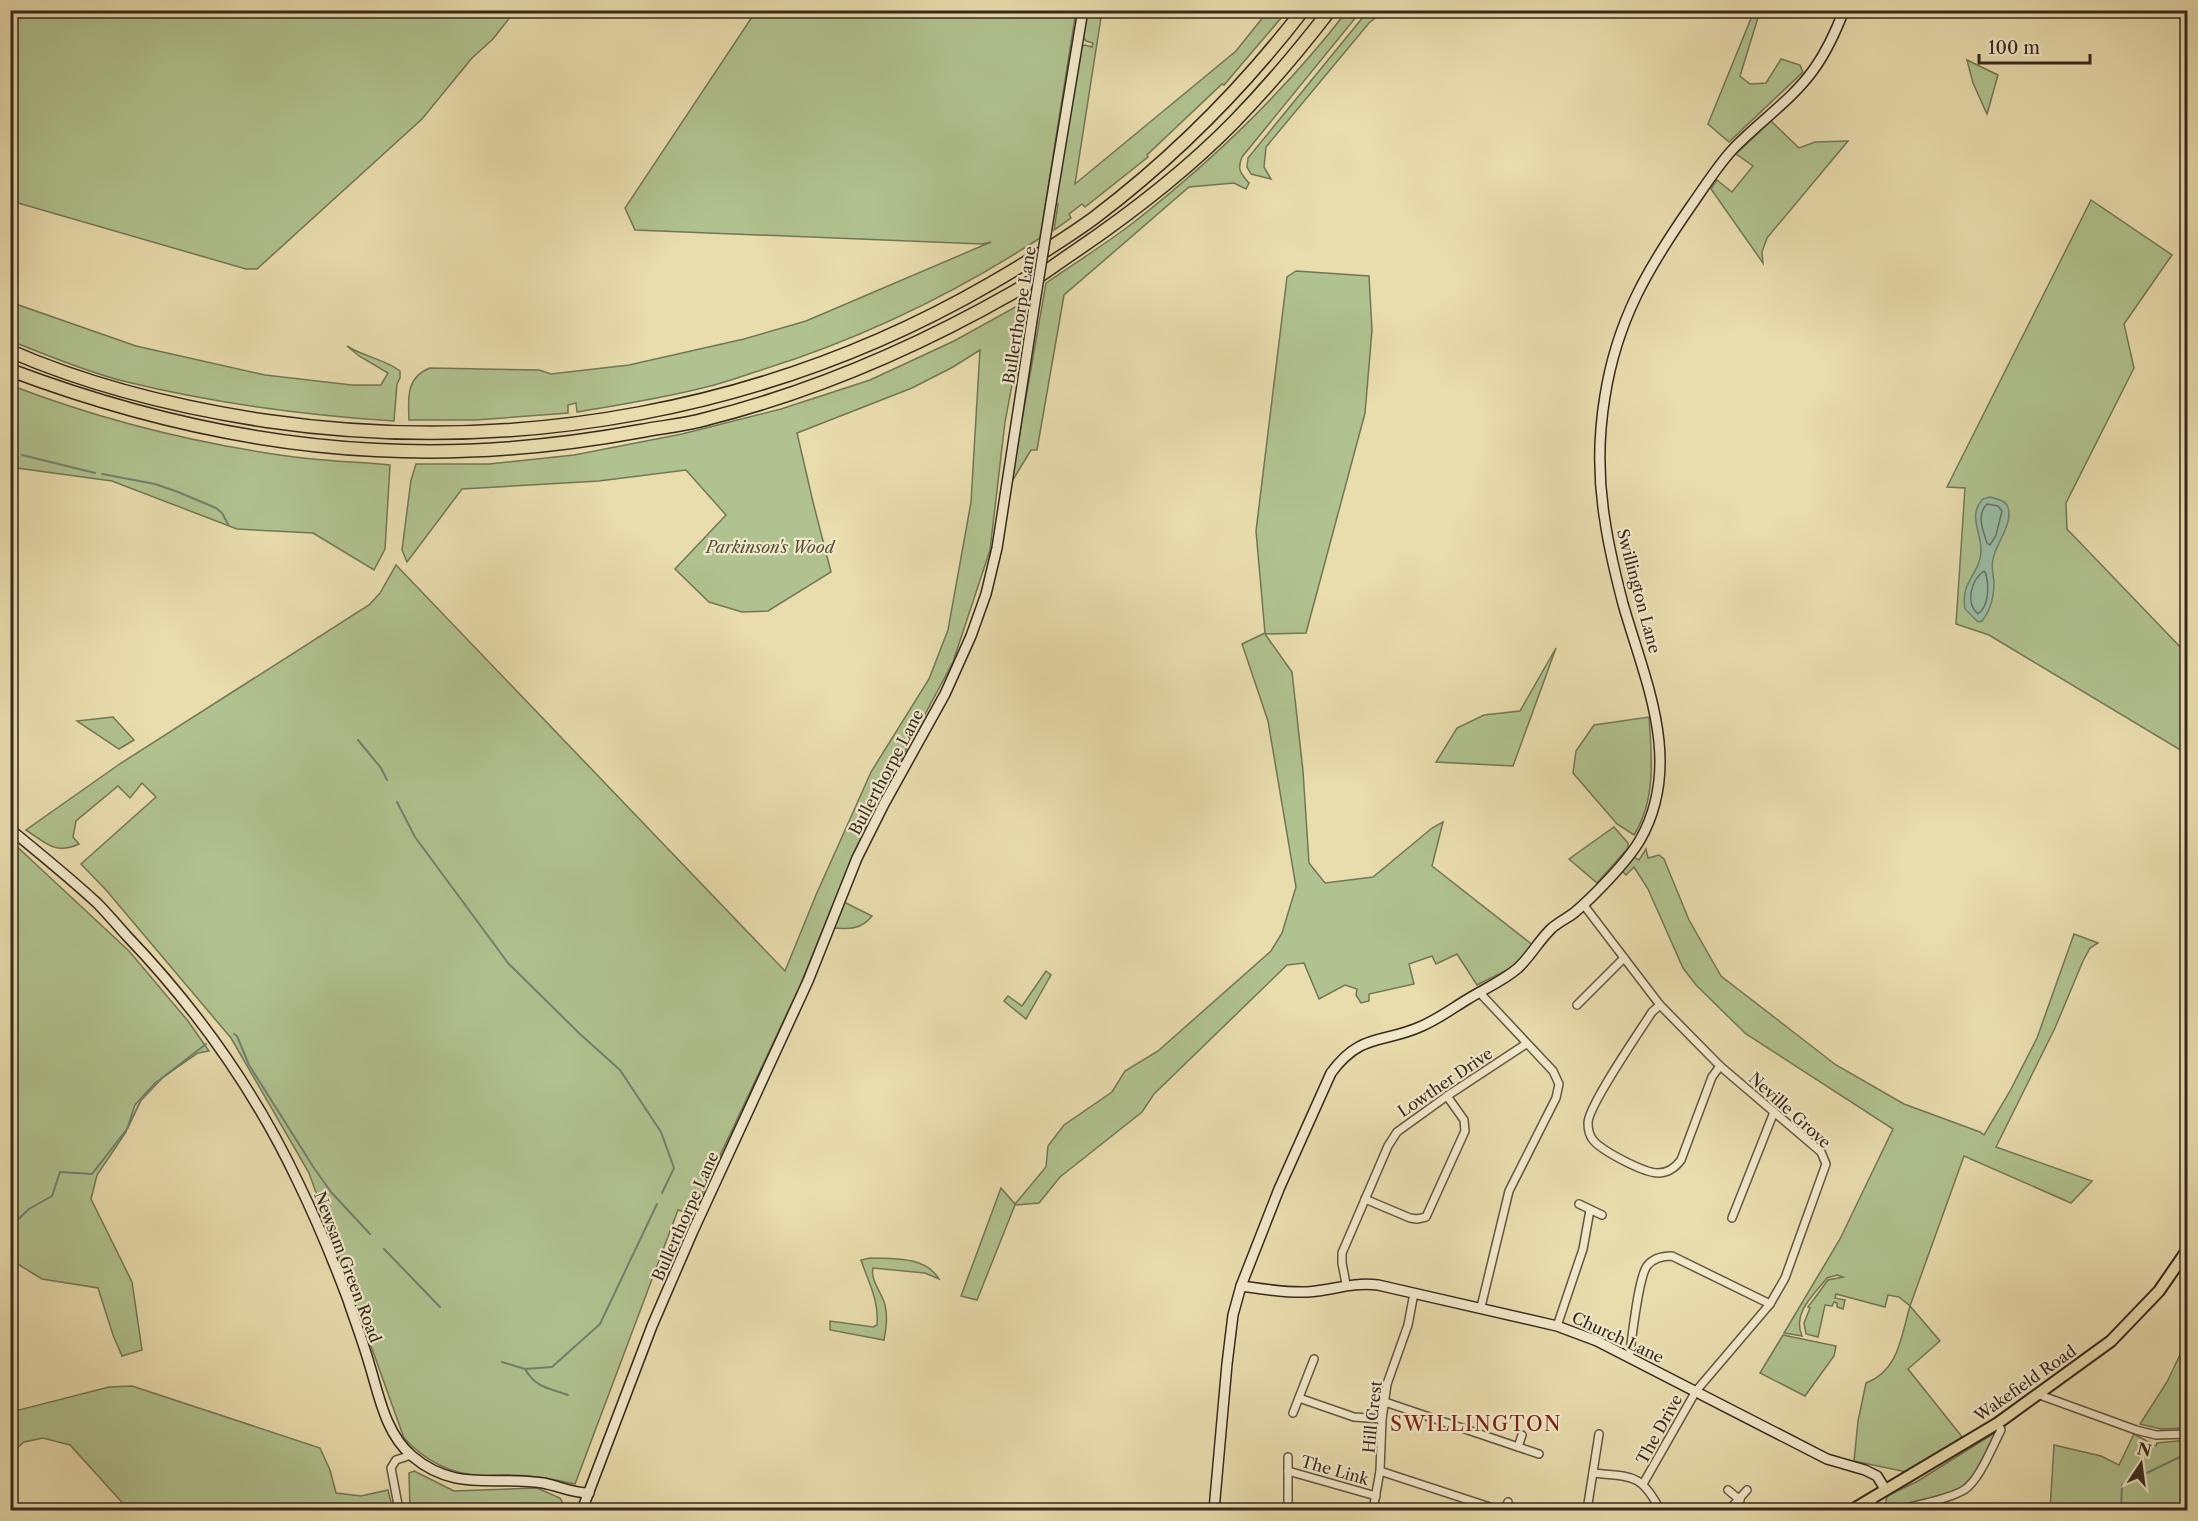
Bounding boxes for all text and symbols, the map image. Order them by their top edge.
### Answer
scale bar [1979,27,2090,65]
text: 100 m [1988,37,2040,59]
street label: Bullerthorpe Lane [998,245,1040,385]
street label: Swillington Lane [1613,527,1665,655]
park label: Parkinson's Wood [704,537,836,557]
street label: Bullerthorpe Lane [844,706,928,838]
street label: Lowther Drive [1394,1043,1496,1121]
street label: Neville Grove [1745,1068,1835,1152]
street label: Bullerthorpe Lane [648,1148,723,1284]
street label: Newsam Green Road [310,1189,386,1346]
street label: Church Lane [1569,1307,1667,1367]
street label: Wakefield Road [1969,1340,2080,1426]
street label: Hill Crest [1358,1379,1386,1454]
street label: The Drive [1632,1391,1686,1467]
district label: SWILLINGTON [1390,1412,1562,1436]
north arrow [2111,1434,2171,1494]
text: N [2135,1438,2153,1461]
street label: The Link [1299,1451,1372,1489]

